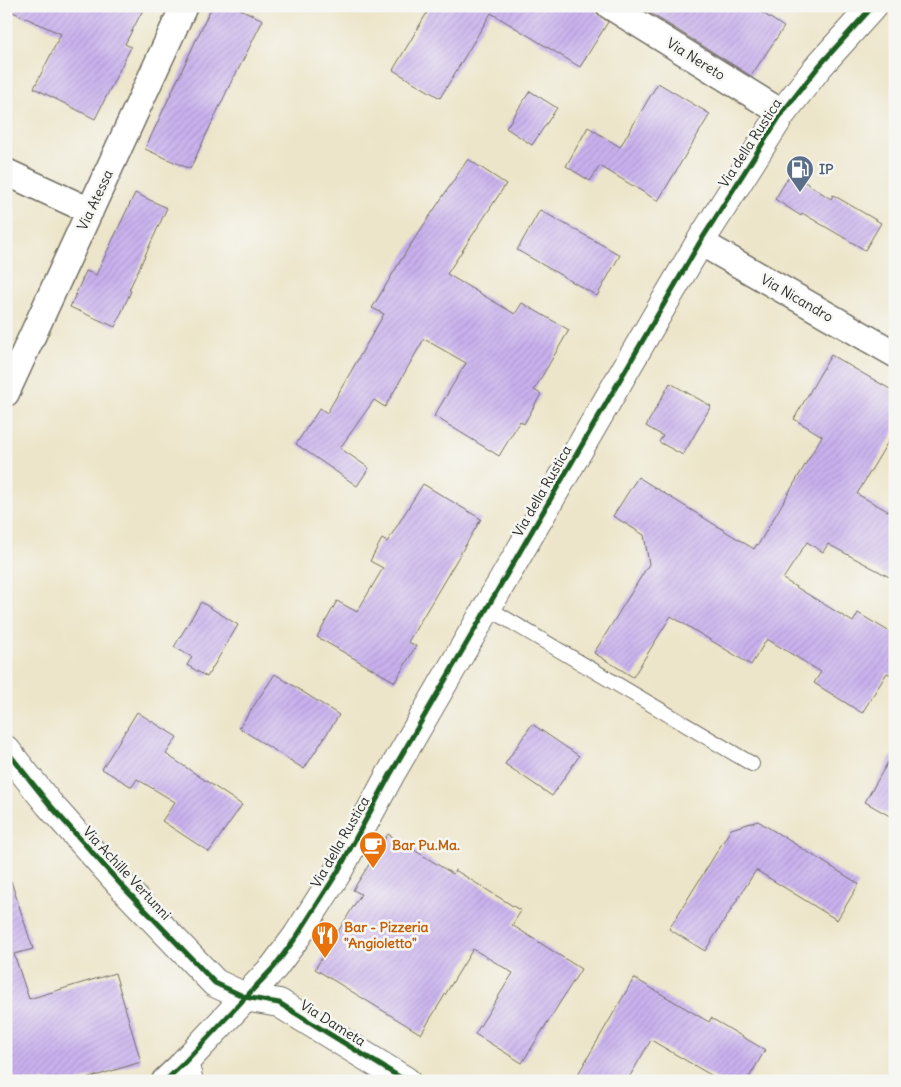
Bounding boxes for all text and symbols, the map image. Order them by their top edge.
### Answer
street label: Via Nereto [663,34,729,84]
street label: Via della Rustica [714,95,786,191]
fuel station icon: IP [785,154,815,193]
place label: IP [819,160,834,178]
street label: Via Atessa [73,167,117,233]
street label: Via Nicandro [758,270,837,326]
street label: Via della Rustica [509,442,575,540]
street label: Via della Rustica [307,793,373,891]
street label: Via Achille Vertunni [79,822,175,924]
cafe icon: Bar Pu.Ma. [358,830,388,869]
place label: Bar Pu.Ma. [392,836,460,854]
place label: Bar - Pizzeria "Angioletto" [344,918,429,952]
restaurant icon: Bar - Pizzeria "Angioletto" [310,920,340,959]
street label: Via Dameta [297,996,369,1050]

